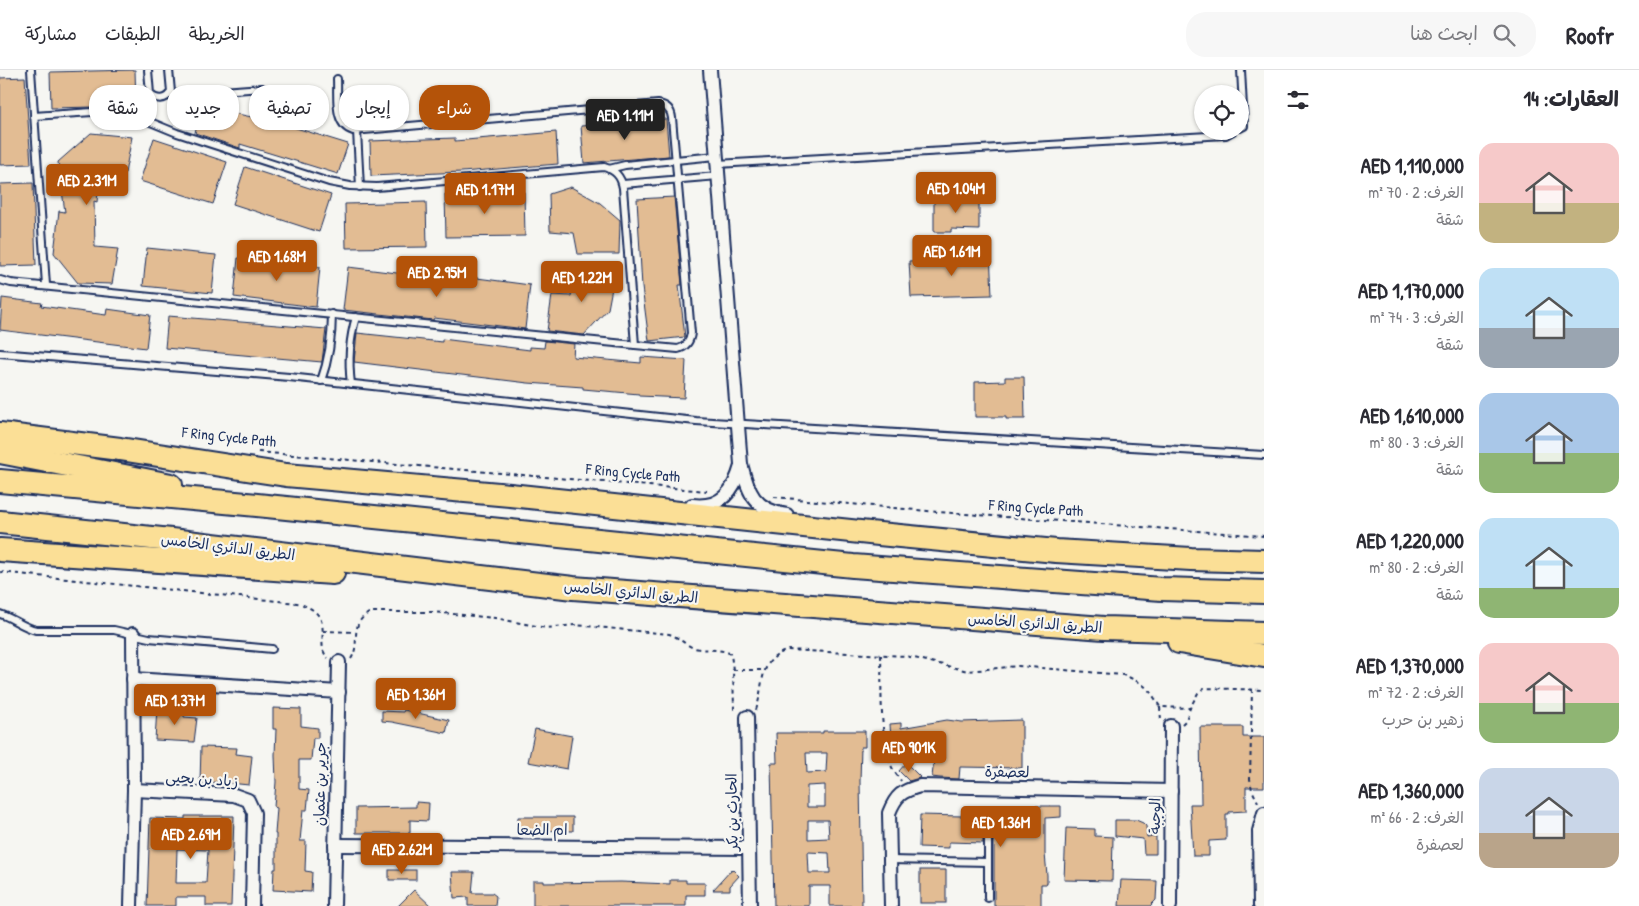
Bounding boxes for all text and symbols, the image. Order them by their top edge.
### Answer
search box [1186,12,1536,57]
text: Roofr [1566,19,1614,51]
text: ابحث هنا [1410,20,1478,46]
text: مشاركة [25,21,77,46]
text: الطبقات [105,21,161,46]
text: الخريطة [189,21,245,46]
icon: search [1490,21,1518,49]
text: العقارات: 14 [1523,84,1619,113]
chip: شقة [89,85,157,130]
chip: جديد [167,85,239,130]
chip: تصفية [249,85,329,130]
chip: إيجار [339,85,409,130]
chip: شراء [419,85,490,130]
map controls [1194,85,1249,140]
button: locate [1194,85,1249,140]
icon: filters [1284,86,1312,114]
pin: AED 1.11M [568,98,682,141]
text: AED 1.11M [597,104,653,126]
text: AED 1,110,000 [1361,151,1464,180]
icon: home [1519,163,1579,223]
pin: AED 2.31M [30,164,144,206]
text: AED 2.31M [57,169,117,191]
pin: AED 1.17M [428,172,542,215]
pin: AED 1.04M [899,172,1013,214]
text: AED 1.04M [927,177,985,199]
text: AED 1.17M [456,178,514,200]
text: الغرف: 2 · 70 m² [1368,181,1464,203]
text: شقة [1436,208,1464,230]
pin: AED 1.61M [895,234,1009,277]
pin: AED 1.68M [220,240,334,282]
text: AED 1.61M [923,240,981,262]
text: AED 1.68M [248,245,306,267]
pin: AED 2.95M [380,256,494,298]
pin: AED 1.22M [525,260,639,303]
text: AED 2.95M [407,261,467,283]
text: AED 1.22M [552,266,612,288]
text: AED 1,170,000 [1358,276,1464,305]
icon: home [1519,288,1579,348]
text: الغرف: 3 · 74 m² [1370,306,1464,328]
text: شقة [1436,333,1464,355]
text: AED 1,610,000 [1360,401,1464,430]
icon: home [1519,413,1579,473]
street label: F Ring Cycle Path [180,421,277,452]
text: الغرف: 3 · 80 m² [1370,431,1464,453]
street label: F Ring Cycle Path [584,458,681,487]
text: شقة [1436,458,1464,480]
street label: F Ring Cycle Path [987,494,1084,521]
text: AED 1,220,000 [1356,526,1464,555]
street label: الطريق الدائري الخامس [160,528,296,566]
icon: home [1519,538,1579,598]
text: الغرف: 2 · 80 m² [1369,556,1464,578]
street label: الطريق الدائري الخامس [563,575,699,609]
text: شقة [1436,583,1464,605]
street label: الطريق الدائري الخامس [967,607,1103,639]
text: AED 1,370,000 [1356,651,1464,680]
icon: home [1519,663,1579,723]
pin: AED 1.36M [359,678,473,720]
text: الغرف: 2 · 72 m² [1368,681,1464,703]
text: AED 1.36M [387,683,445,705]
pin: AED 1.37M [118,684,232,726]
text: AED 1.37M [145,689,205,711]
text: زهير بن حرب [1382,708,1464,730]
pin: AED 901K [857,730,961,773]
text: AED 901K [882,736,936,758]
street label: جرير بن عثمان [308,742,331,826]
street label: لعصفرة [984,761,1030,782]
street label: زياد بن يحيى [165,765,239,792]
street label: الحارث بن بكر [720,773,743,853]
text: AED 1,360,000 [1358,776,1464,805]
icon: home [1519,788,1579,848]
street label: الوجبة [1144,798,1165,834]
pin: AED 1.36M [944,806,1058,848]
text: الغرف: 2 · 66 m² [1371,806,1464,828]
text: AED 1.36M [972,811,1030,833]
pin: AED 2.69M [134,818,248,860]
street label: ام الضعا [516,819,568,841]
text: AED 2.69M [162,823,220,845]
pin: AED 2.62M [345,832,459,875]
text: لعصفرة [1416,833,1464,855]
text: AED 2.62M [372,838,432,860]

